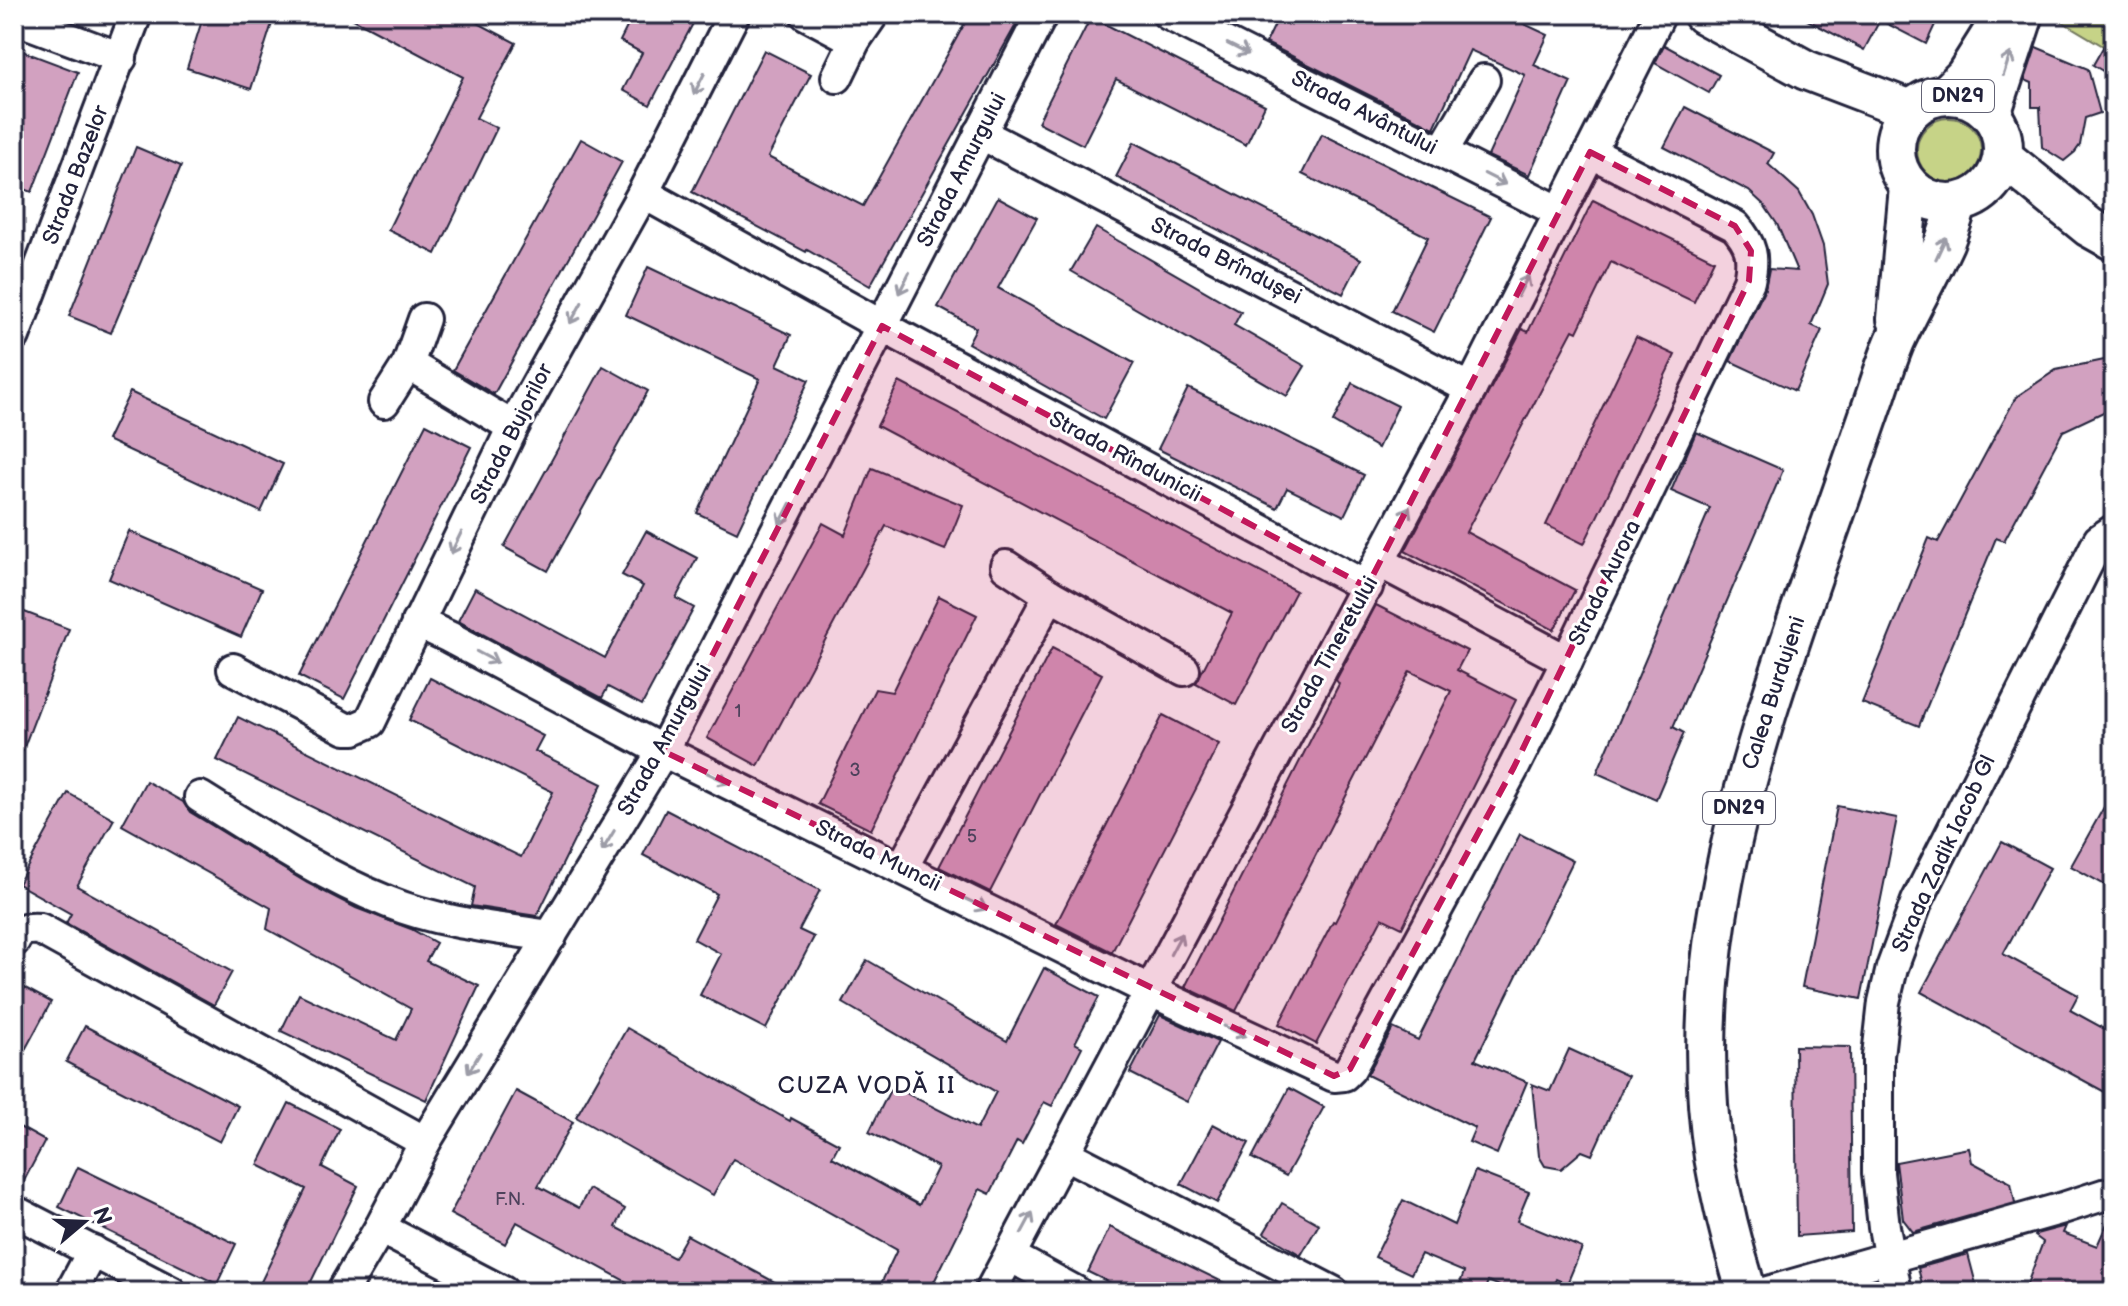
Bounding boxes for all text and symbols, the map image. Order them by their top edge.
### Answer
one-way arrow [1225,42,1249,57]
one-way arrow [2001,52,2015,77]
street label: Strada Avântului [1286,65,1442,161]
one-way arrow [690,71,706,95]
road number: DN29 [1922,80,1994,112]
street label: Strada Amurgului [911,88,1013,252]
street label: Strada Bazelor [37,101,115,248]
one-way arrow [1482,172,1506,187]
street label: Strada Brîndușei [1146,211,1306,311]
one-way arrow [1934,237,1949,261]
one-way arrow [896,270,911,294]
one-way arrow [1516,275,1531,299]
one-way arrow [568,301,584,324]
street label: Strada Bujorilor [465,358,560,509]
street label: Strada Rîndunicii [1044,405,1206,509]
one-way arrow [777,501,793,525]
one-way arrow [1396,506,1412,530]
street label: Strada Aurora [1563,516,1647,650]
one-way arrow [448,531,463,555]
street label: Strada Tineretului [1276,572,1384,738]
street label: Calea Burdujeni [1736,613,1812,773]
one-way arrow [475,649,499,665]
street label: Strada Amurgului [612,659,718,821]
house number: 1 [735,701,741,722]
street label: Strada Zadik Iacob Gl [1886,751,2002,957]
house number: 3 [849,760,861,781]
one-way arrow [705,771,729,786]
road number: DN29 [1703,792,1775,824]
street label: Strada Muncii [811,814,945,898]
house number: 5 [967,826,977,847]
one-way arrow [600,829,616,852]
one-way arrow [964,897,988,913]
one-way arrow [1169,933,1184,957]
one-way arrow [1222,1024,1247,1039]
one-way arrow [465,1051,481,1074]
district label: CUZA VODĂ II [778,1070,956,1100]
north arrow [44,1182,124,1262]
house number: F.N. [495,1189,525,1210]
text: N [86,1204,117,1228]
one-way arrow [1020,1212,1036,1236]

